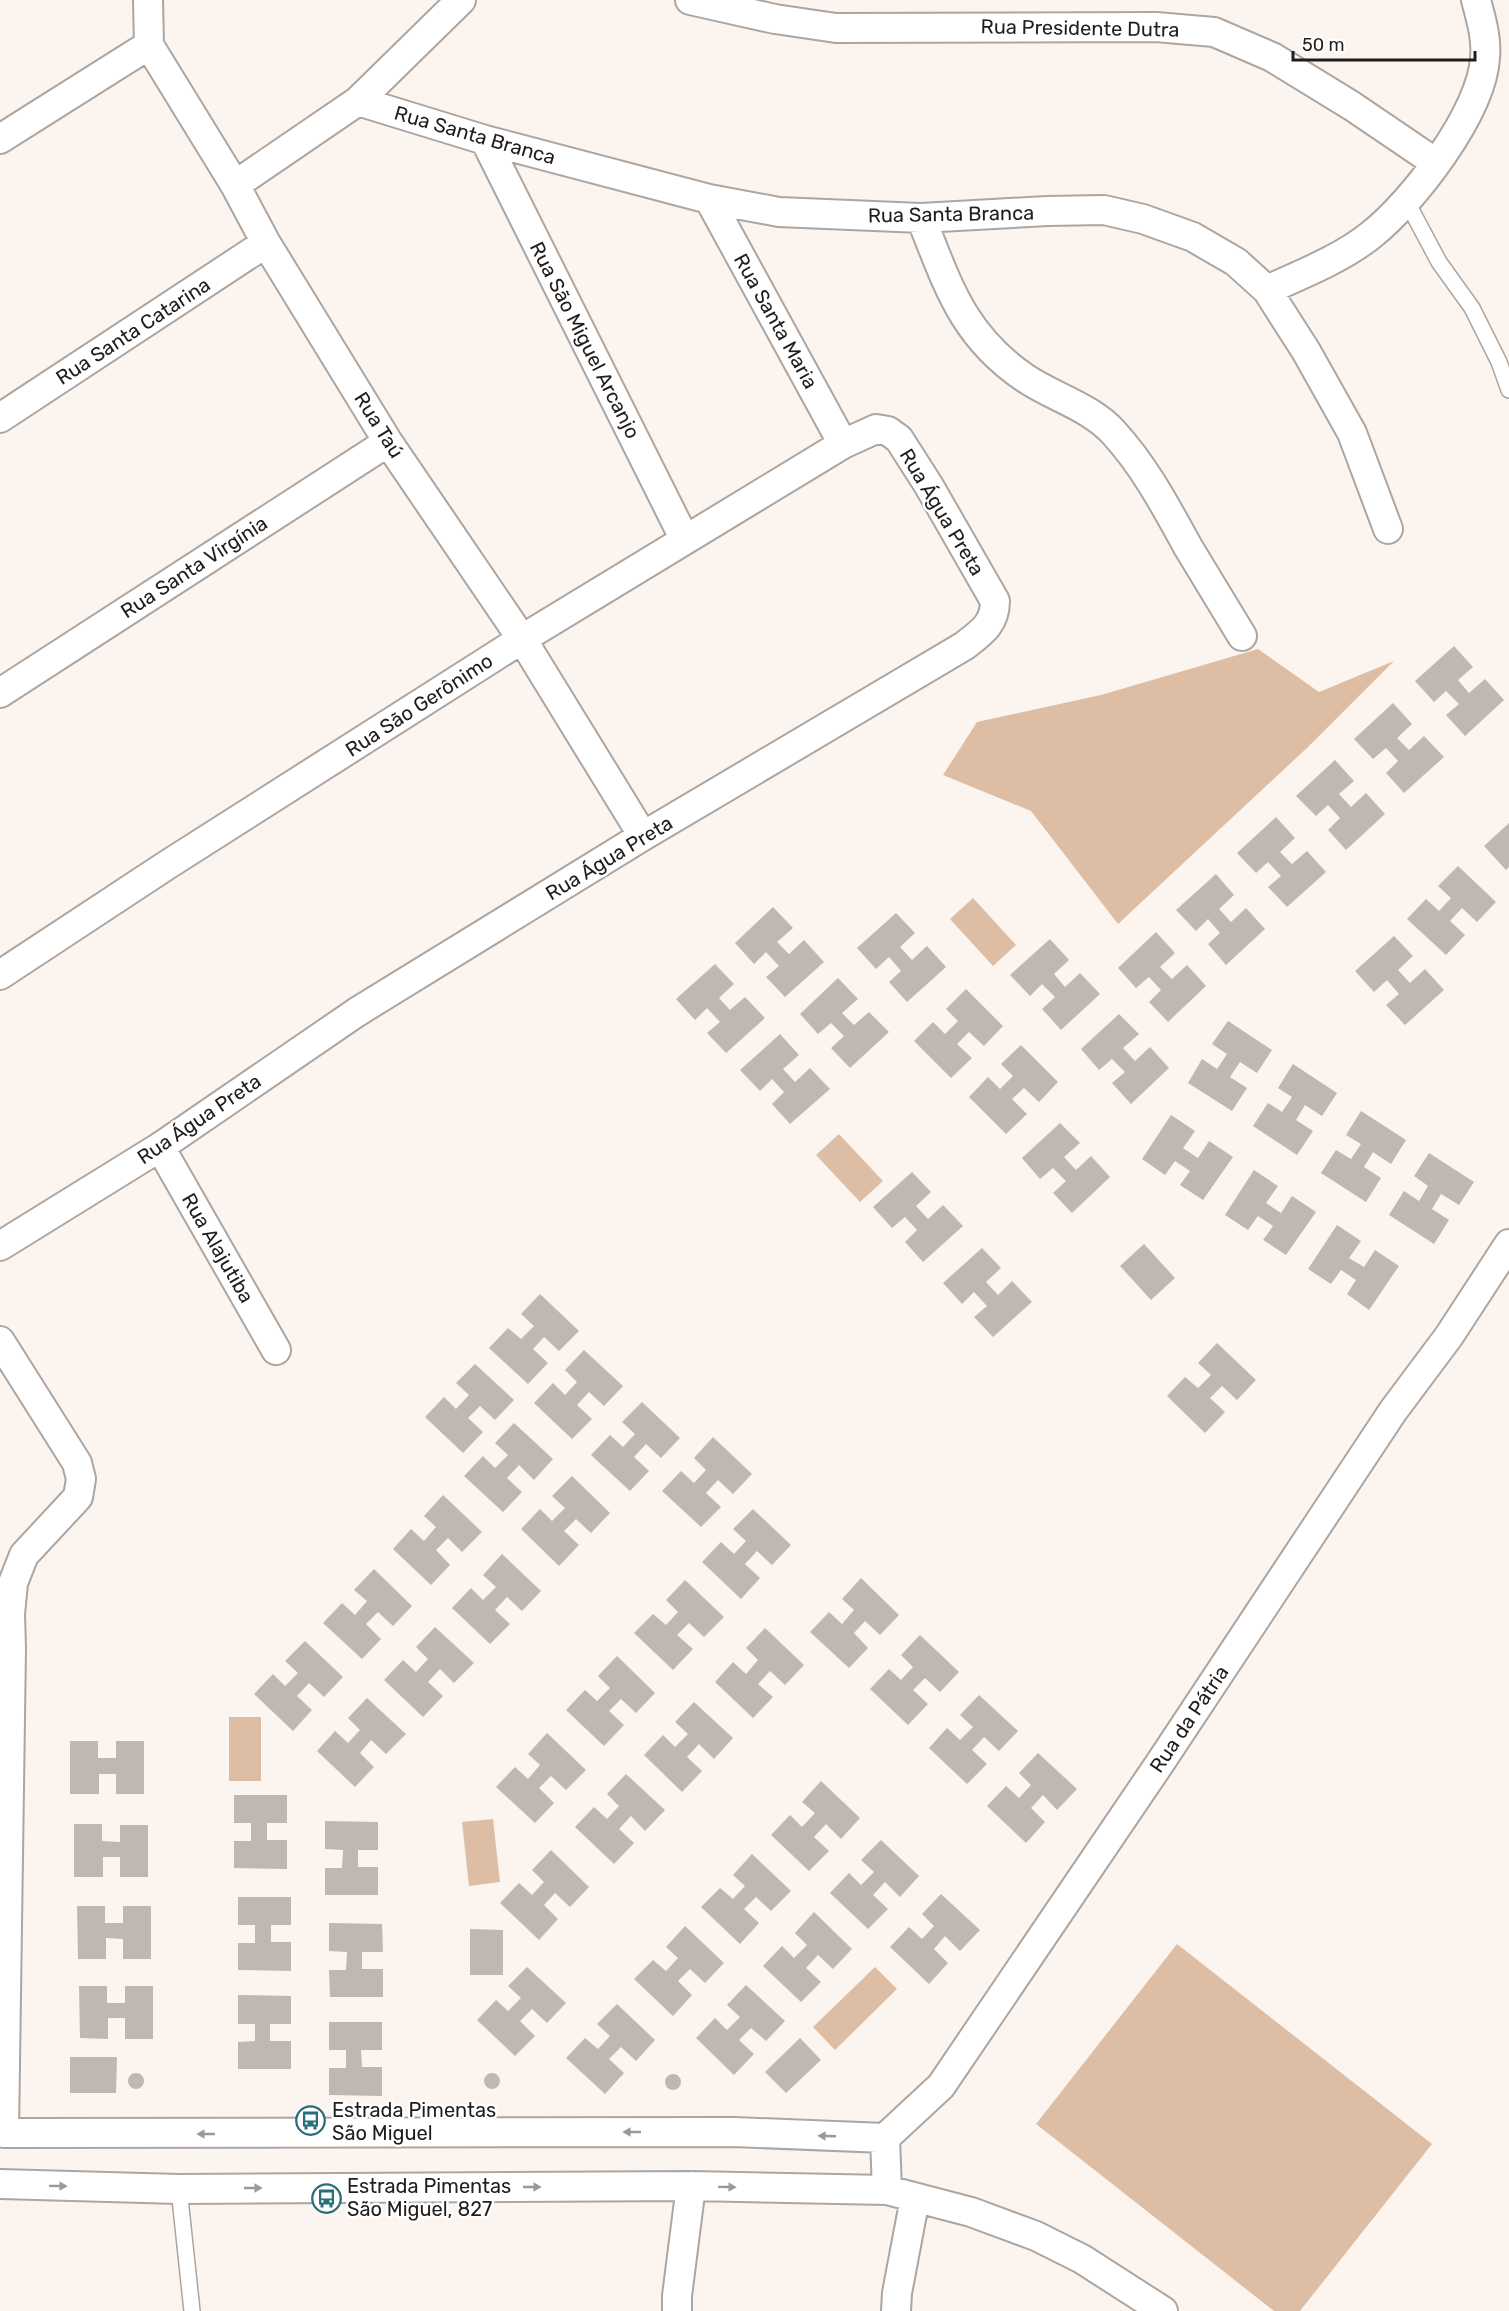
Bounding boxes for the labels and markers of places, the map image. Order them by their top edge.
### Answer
place label: Estrada Pimentas São Miguel [332,2098,496,2145]
bus stop icon: Estrada Pimentas São Miguel [295,2105,327,2137]
place label: Estrada Pimentas São Miguel, 827 [347,2174,511,2221]
bus stop icon: Estrada Pimentas São Miguel, 827 [310,2182,342,2214]

